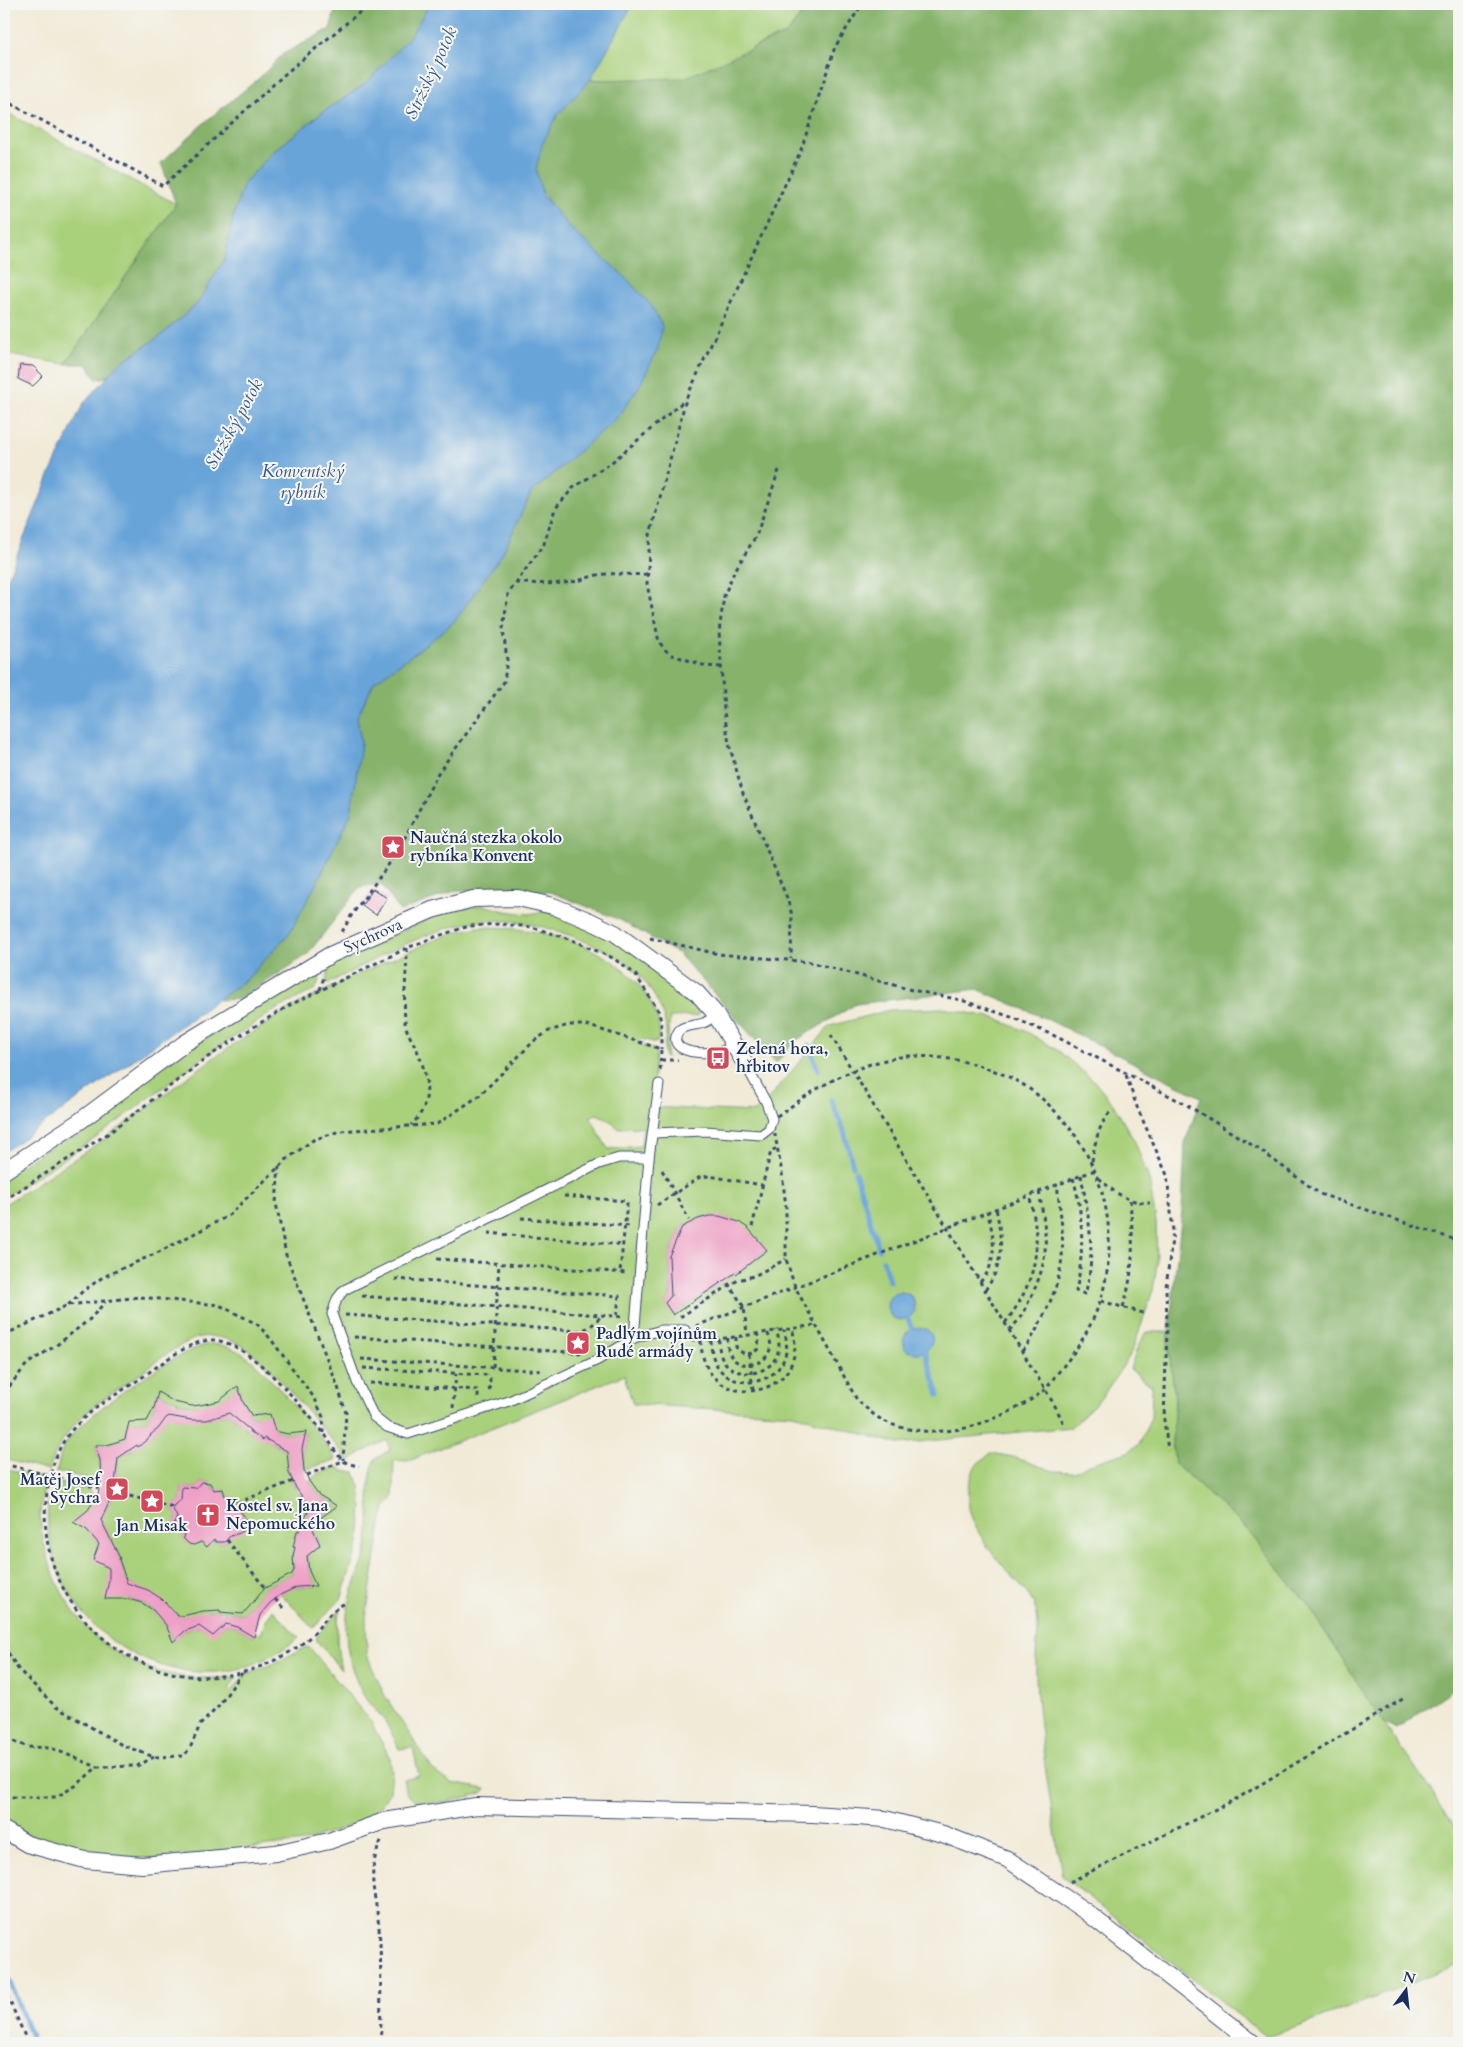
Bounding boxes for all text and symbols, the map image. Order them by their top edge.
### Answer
water label: Stržský potok [399,23,463,123]
water label: Stržský potok [199,374,269,474]
water label: Konventský rybník [262,459,345,505]
place label: Naučná stezka okolo rybníka Konvent [410,827,562,867]
place icon: Naučná stezka okolo rybníka Konvent [380,834,406,860]
street label: Sychrova [340,913,406,959]
place label: Zelená hora, hřbitov [736,1038,828,1078]
bus stop icon: Zelená hora, hřbitov [705,1045,731,1071]
place label: Padlým vojínům Rudé armády [596,1323,717,1363]
place icon: Padlým vojínům Rudé armády [565,1330,591,1356]
place label: Matěj Josef Sychra [20,1469,103,1509]
place icon: Matěj Josef Sychra [104,1476,130,1502]
place icon: Jan Misak [139,1488,165,1514]
place label: Kostel sv. Jana Nepomuckého [226,1495,335,1535]
church icon: Kostel sv. Jana Nepomuckého [195,1502,221,1528]
place label: Jan Misak [114,1515,188,1537]
north arrow [1380,1964,1430,2014]
text: N [1401,1967,1418,1989]

